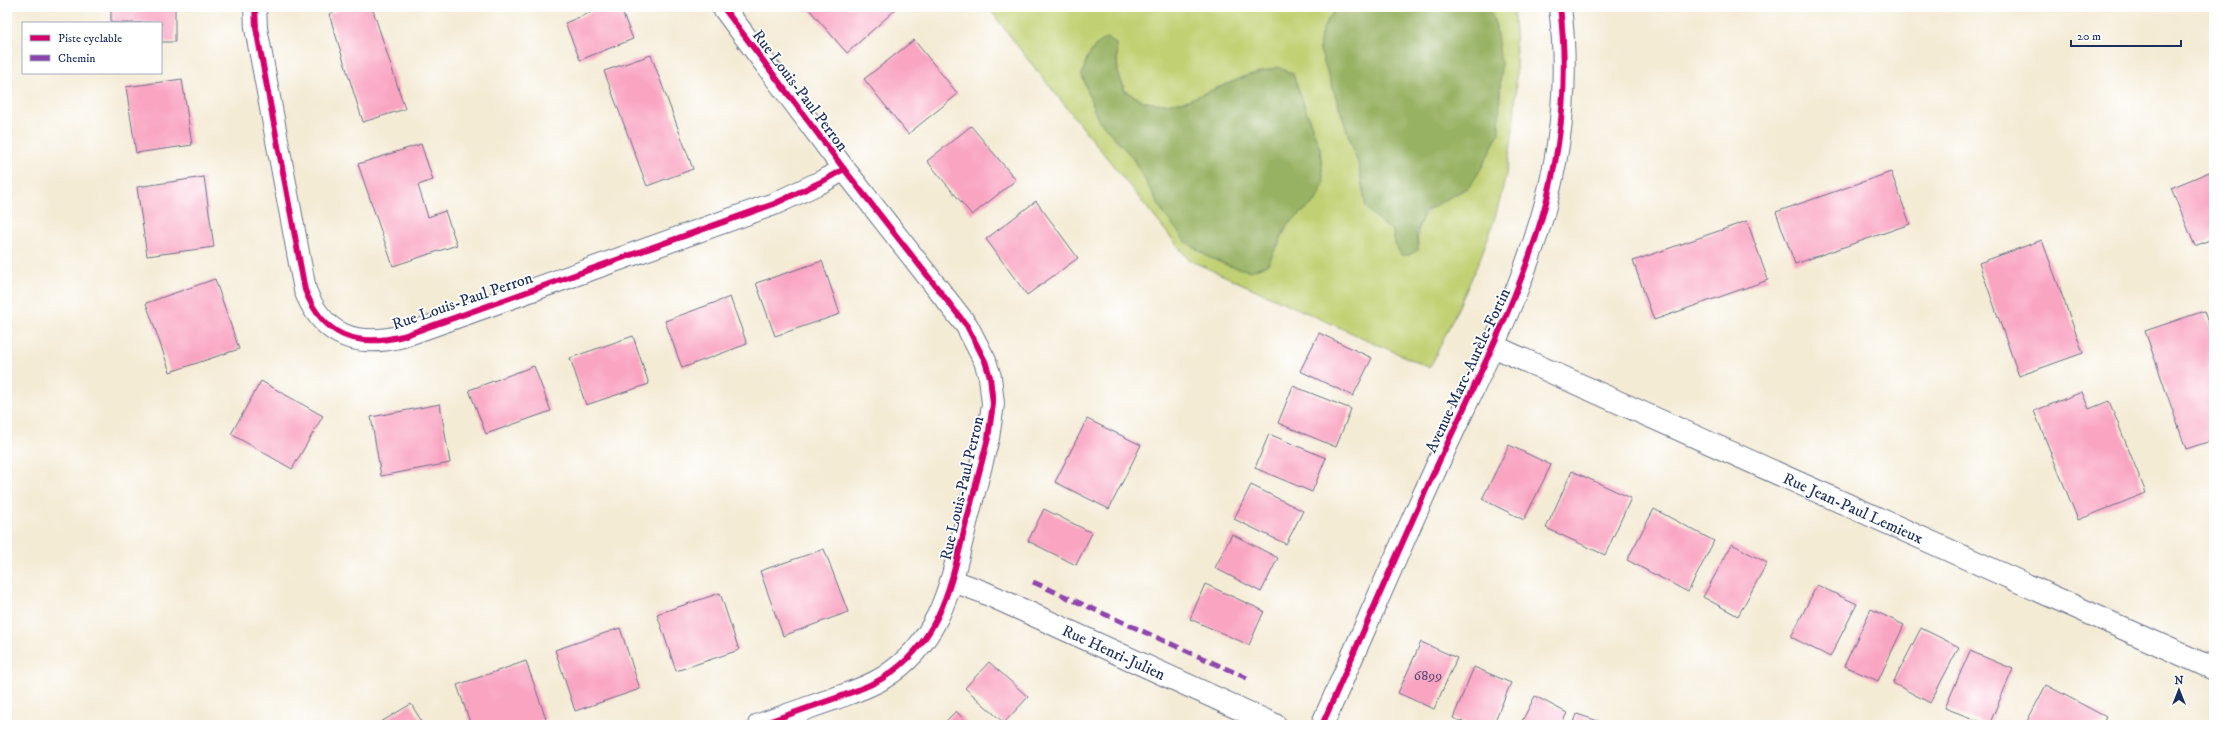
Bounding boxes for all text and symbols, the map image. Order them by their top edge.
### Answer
legend [22,22,162,74]
scale bar [2071,22,2181,48]
street label: Rue Louis-Paul Perron [748,26,853,156]
text: 20 m [2077,29,2101,44]
text: Piste cyclable [58,31,122,46]
text: Chemin [58,51,96,66]
street label: Rue Louis-Paul Perron [389,267,536,334]
street label: Avenue Marc-Aurèle-Fortin [1421,284,1515,456]
street label: Rue Louis-Paul Perron [936,414,988,562]
street label: Rue Jean-Paul Lemieux [1780,468,1926,549]
street label: Rue Henri-Julien [1059,621,1169,685]
house number: 6899 [1414,667,1442,685]
north arrow [2159,670,2199,710]
text: N [2174,674,2184,688]

